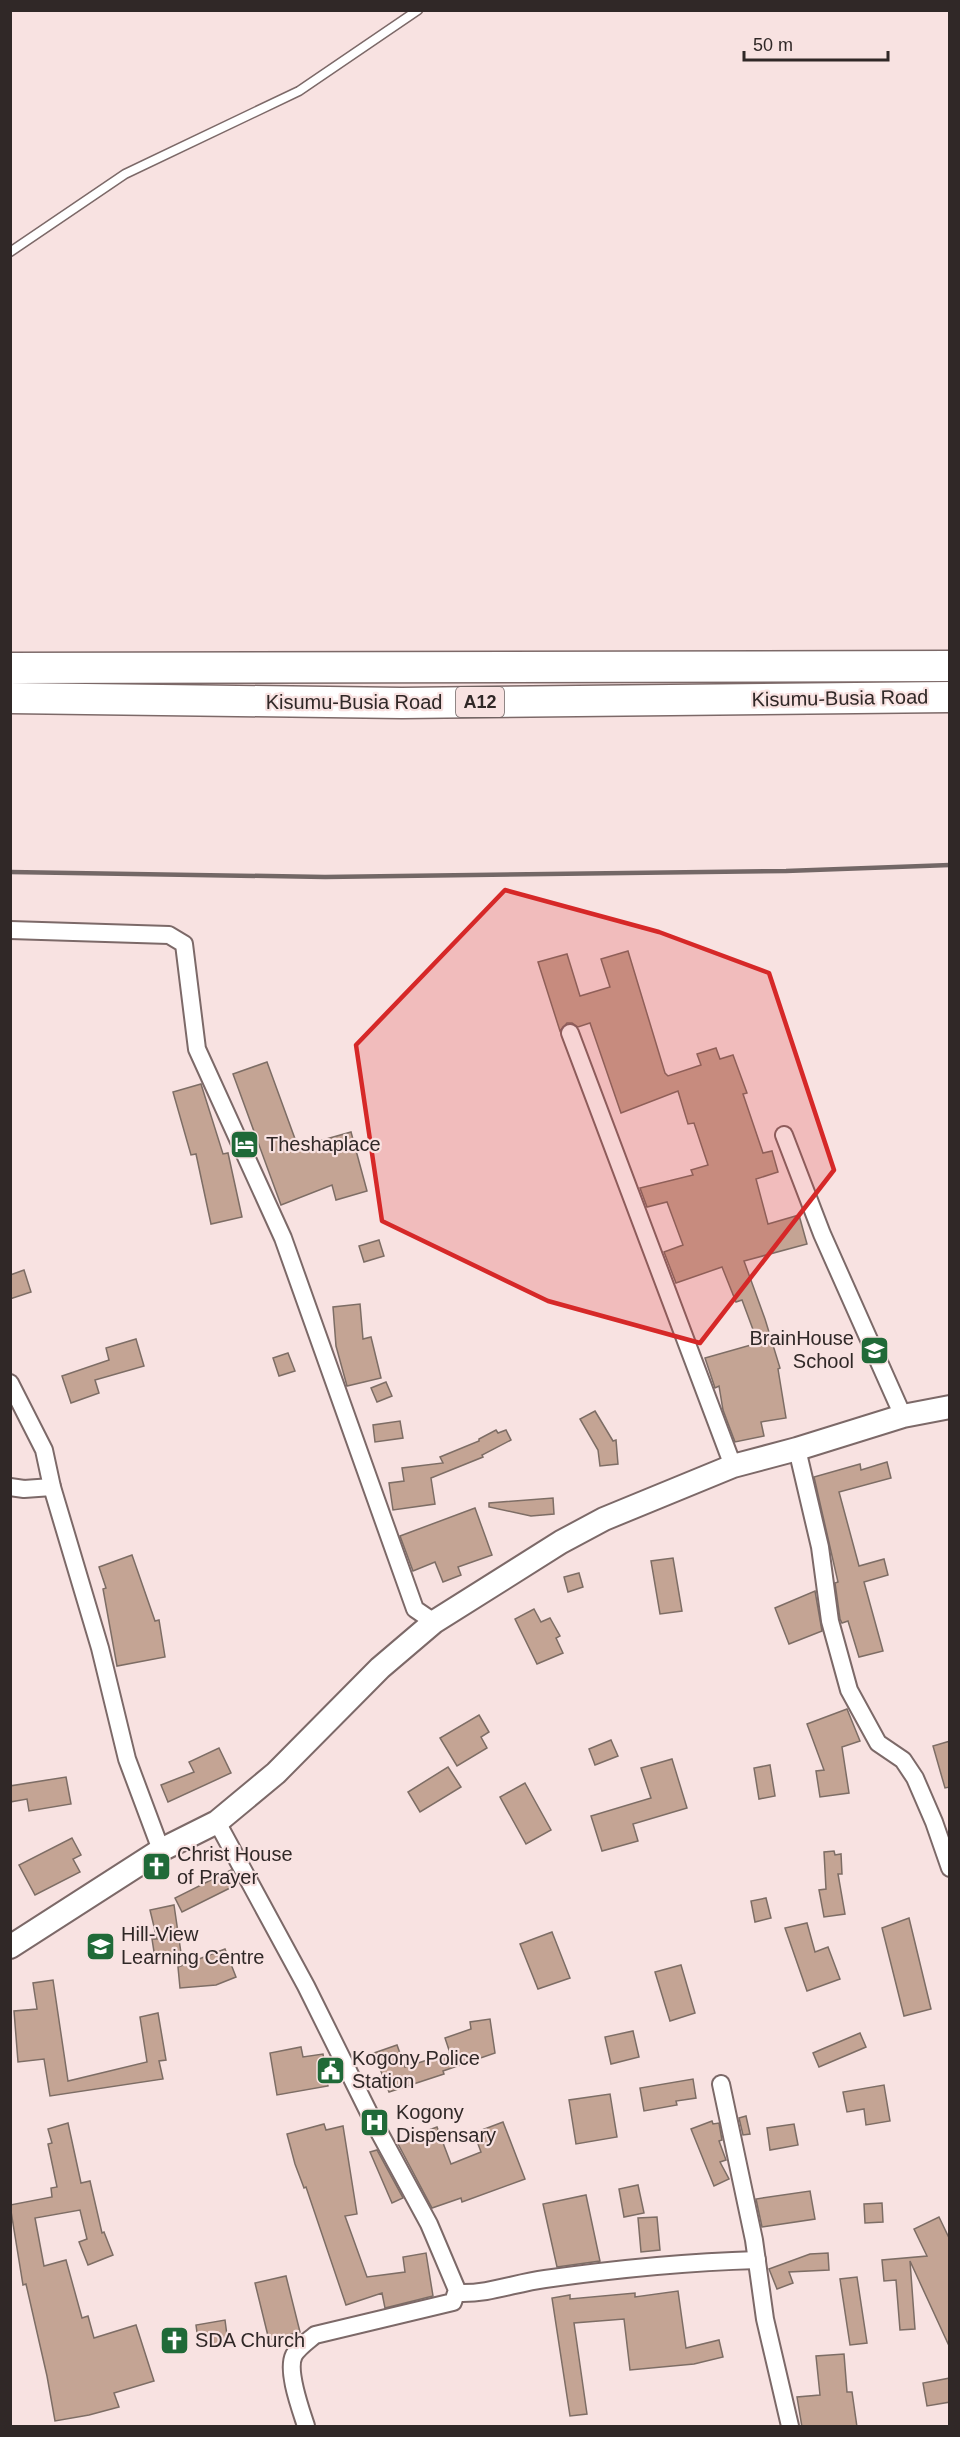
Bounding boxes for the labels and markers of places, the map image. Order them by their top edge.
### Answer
hotel icon: Theshaplace [229,1128,261,1160]
place label: Theshaplace [266,1133,381,1155]
place label: BrainHouse School [749,1327,854,1372]
school or university icon: BrainHouse School [859,1334,891,1366]
place label: Christ House of Prayer [177,1843,293,1888]
church icon: Christ House of Prayer [140,1850,172,1882]
place label: Hill-View Learning Centre [121,1923,264,1968]
school or university icon: Hill-View Learning Centre [84,1930,116,1962]
place label: Kogony Police Station [352,2047,480,2092]
public building icon: Kogony Police Station [315,2054,347,2086]
place label: Kogony Dispensary [396,2101,496,2146]
hospital icon: Kogony Dispensary [359,2107,391,2139]
church icon: SDA Church [158,2324,190,2356]
place label: SDA Church [195,2329,305,2351]

